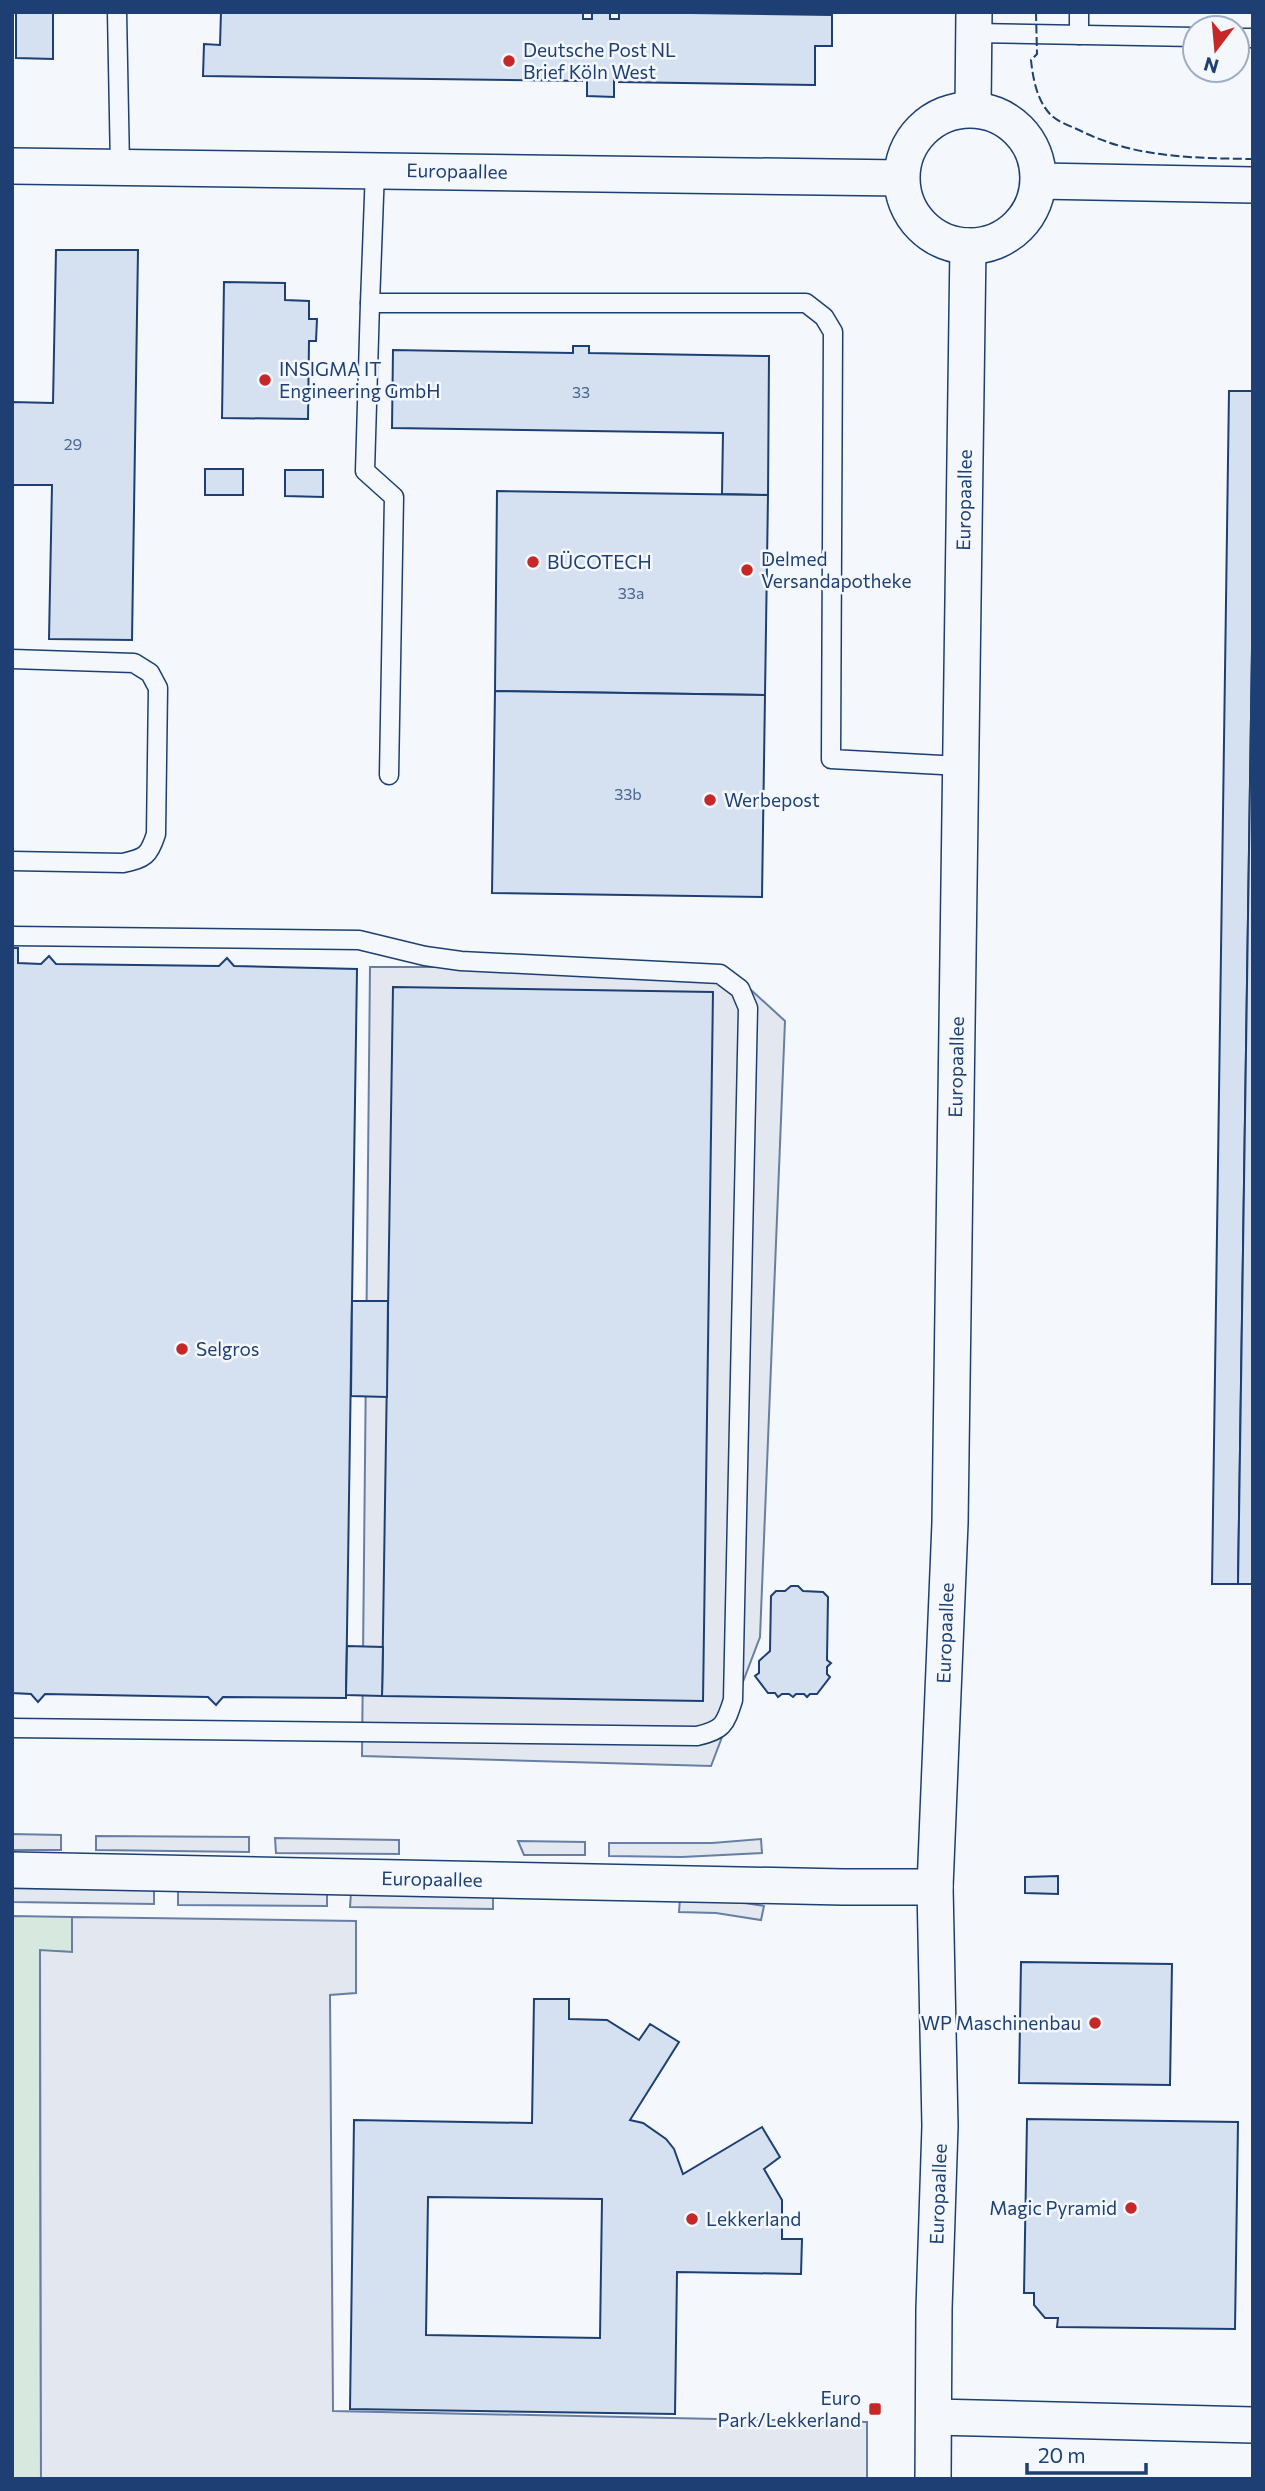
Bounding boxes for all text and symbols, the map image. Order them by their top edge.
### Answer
north arrow [1181,14,1251,84]
place label: Deutsche Post NL Brief Köln West [523,38,676,83]
marker: Deutsche Post NL Brief Köln West [501,53,517,69]
text: N [1201,53,1221,79]
street label: Europaallee [406,158,508,183]
place label: INSIGMA IT Engineering GmbH [279,357,441,402]
marker: INSIGMA IT Engineering GmbH [257,372,273,388]
house number: 33 [572,382,590,401]
house number: 29 [64,434,82,453]
street label: Europaallee [951,449,976,551]
place label: Delmed Versandapotheke [761,547,911,592]
place label: BÜCOTECH [547,550,652,573]
marker: BÜCOTECH [525,554,541,570]
marker: Delmed Versandapotheke [739,562,755,578]
house number: 33a [618,583,644,602]
house number: 33b [614,784,642,803]
place label: Werbepost [724,788,820,811]
marker: Werbepost [702,792,718,808]
street label: Europaallee [943,1016,968,1118]
place label: Selgros [196,1337,259,1360]
marker: Selgros [174,1341,190,1357]
street label: Europaallee [931,1582,958,1684]
street label: Europaallee [381,1866,483,1891]
place label: WP Maschinenbau [921,2011,1081,2034]
marker: WP Maschinenbau [1087,2015,1103,2031]
street label: Europaallee [924,2143,951,2245]
place label: Magic Pyramid [989,2196,1117,2219]
marker: Magic Pyramid [1123,2200,1139,2216]
place label: Lekkerland [706,2207,801,2230]
marker: Lekkerland [684,2211,700,2227]
place label: Euro Park/Lekkerland [717,2386,861,2431]
marker: Euro Park/Lekkerland [867,2401,883,2417]
scale bar [1027,2432,1146,2476]
text: 20 m [1038,2442,1086,2467]

